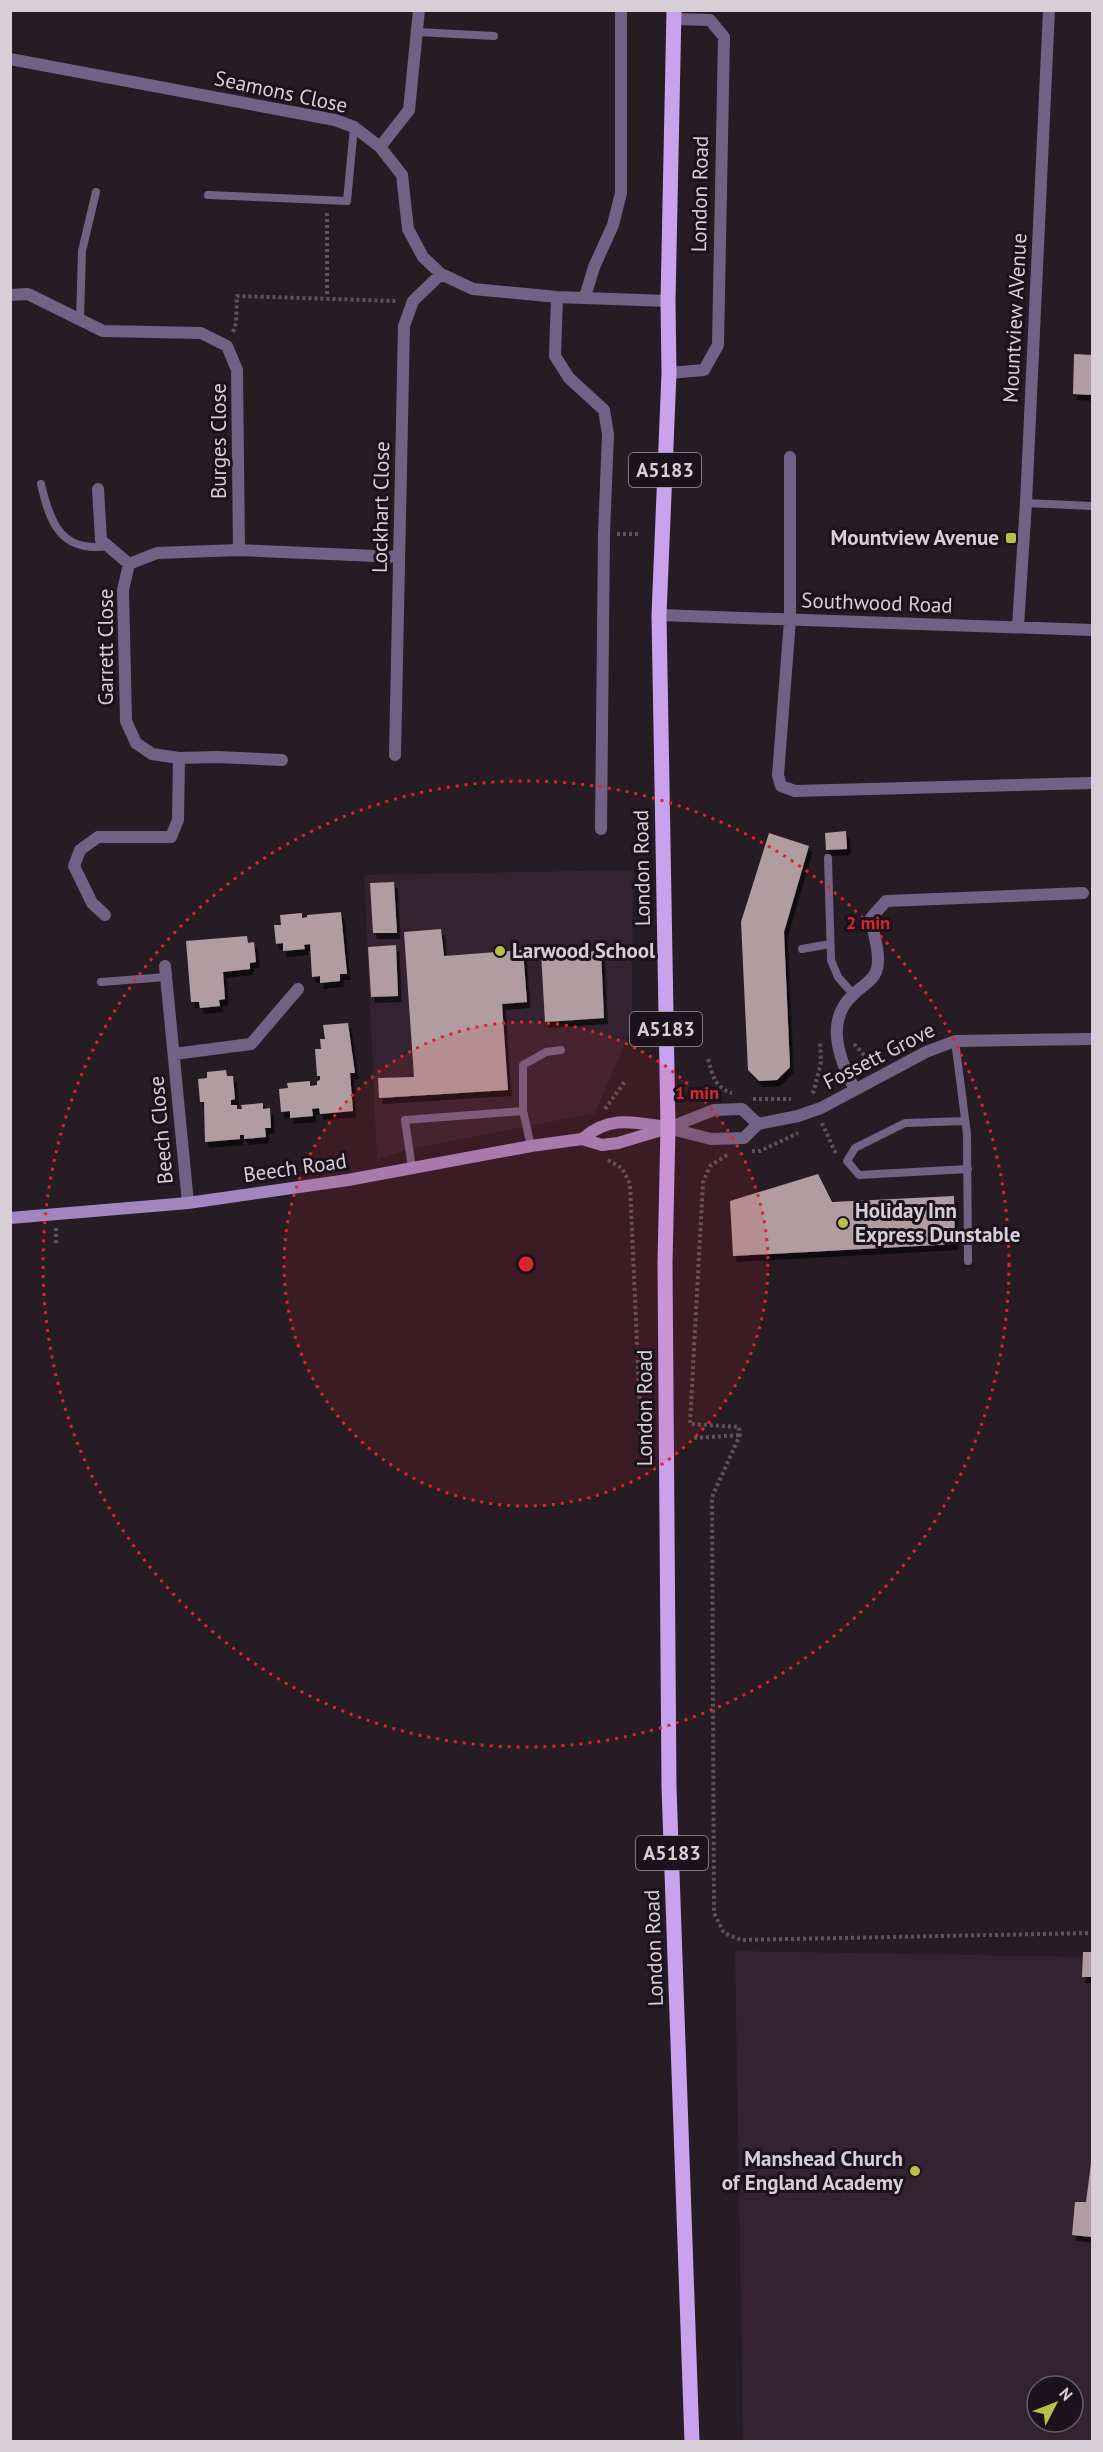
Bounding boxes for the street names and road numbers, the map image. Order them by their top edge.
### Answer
street label: Seamons Close [212,64,350,119]
street label: London Road [685,136,714,252]
street label: Mountview AVenue [997,232,1032,404]
street label: Burges Close [205,383,232,499]
street label: Lockhart Close [366,441,395,573]
road number: A5183 [629,453,701,487]
street label: Southwood Road [801,586,953,619]
street label: Garrett Close [92,589,119,705]
street label: London Road [627,810,656,926]
road number: A5183 [630,1012,702,1046]
street label: Fossett Grove [818,1016,939,1095]
street label: Beech Close [142,1075,179,1185]
street label: Beech Road [241,1147,348,1188]
street label: London Road [631,1350,658,1466]
road number: A5183 [636,1836,708,1870]
street label: London Road [638,1889,669,2007]

